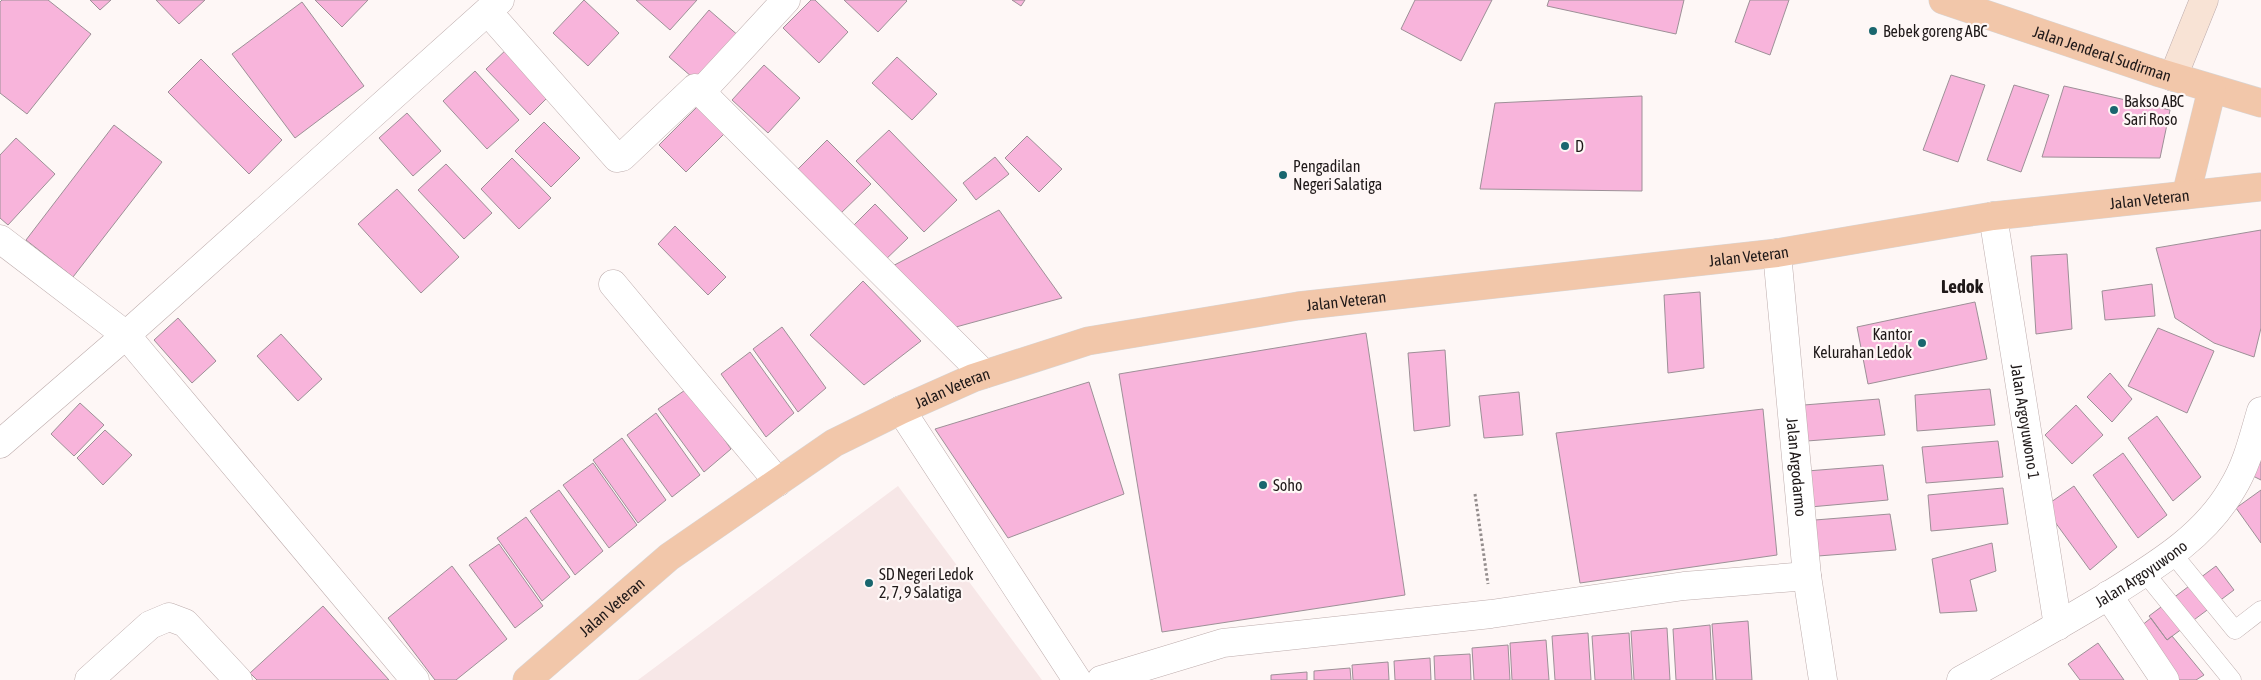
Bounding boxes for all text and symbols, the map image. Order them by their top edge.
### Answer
place label: Bebek goreng ABC [1883,22,1987,41]
street label: Jalan Jenderal Sudirman [2031,22,2174,85]
marker: Bebek goreng ABC [1867,25,1879,37]
place label: Bakso ABC Sari Roso [2124,92,2184,128]
marker: Bakso ABC Sari Roso [2108,104,2120,116]
place label: D [1575,137,1584,155]
marker: D [1559,140,1571,152]
place label: Pengadilan Negeri Salatiga [1293,157,1382,194]
marker: Pengadilan Negeri Salatiga [1277,169,1289,181]
street label: Jalan Veteran [2109,186,2190,212]
street label: Jalan Veteran [1708,242,1790,269]
district label: Ledok [1941,275,1984,297]
street label: Jalan Veteran [1305,287,1387,314]
place label: Kantor Kelurahan Ledok [1813,325,1912,361]
marker: Kantor Kelurahan Ledok [1916,337,1928,349]
street label: Jalan Argoyuwono 1 [2008,362,2044,480]
street label: Jalan Veteran [912,364,992,412]
street label: Jalan Argodarmo [1783,417,1810,517]
place label: Soho [1273,476,1303,494]
marker: Soho [1257,479,1269,491]
street label: Jalan Argoyuwono [2091,536,2190,611]
place label: SD Negeri Ledok 2, 7, 9 Salatiga [879,565,974,602]
street label: Jalan Veteran [575,574,648,640]
marker: SD Negeri Ledok 2, 7, 9 Salatiga [863,577,875,589]

